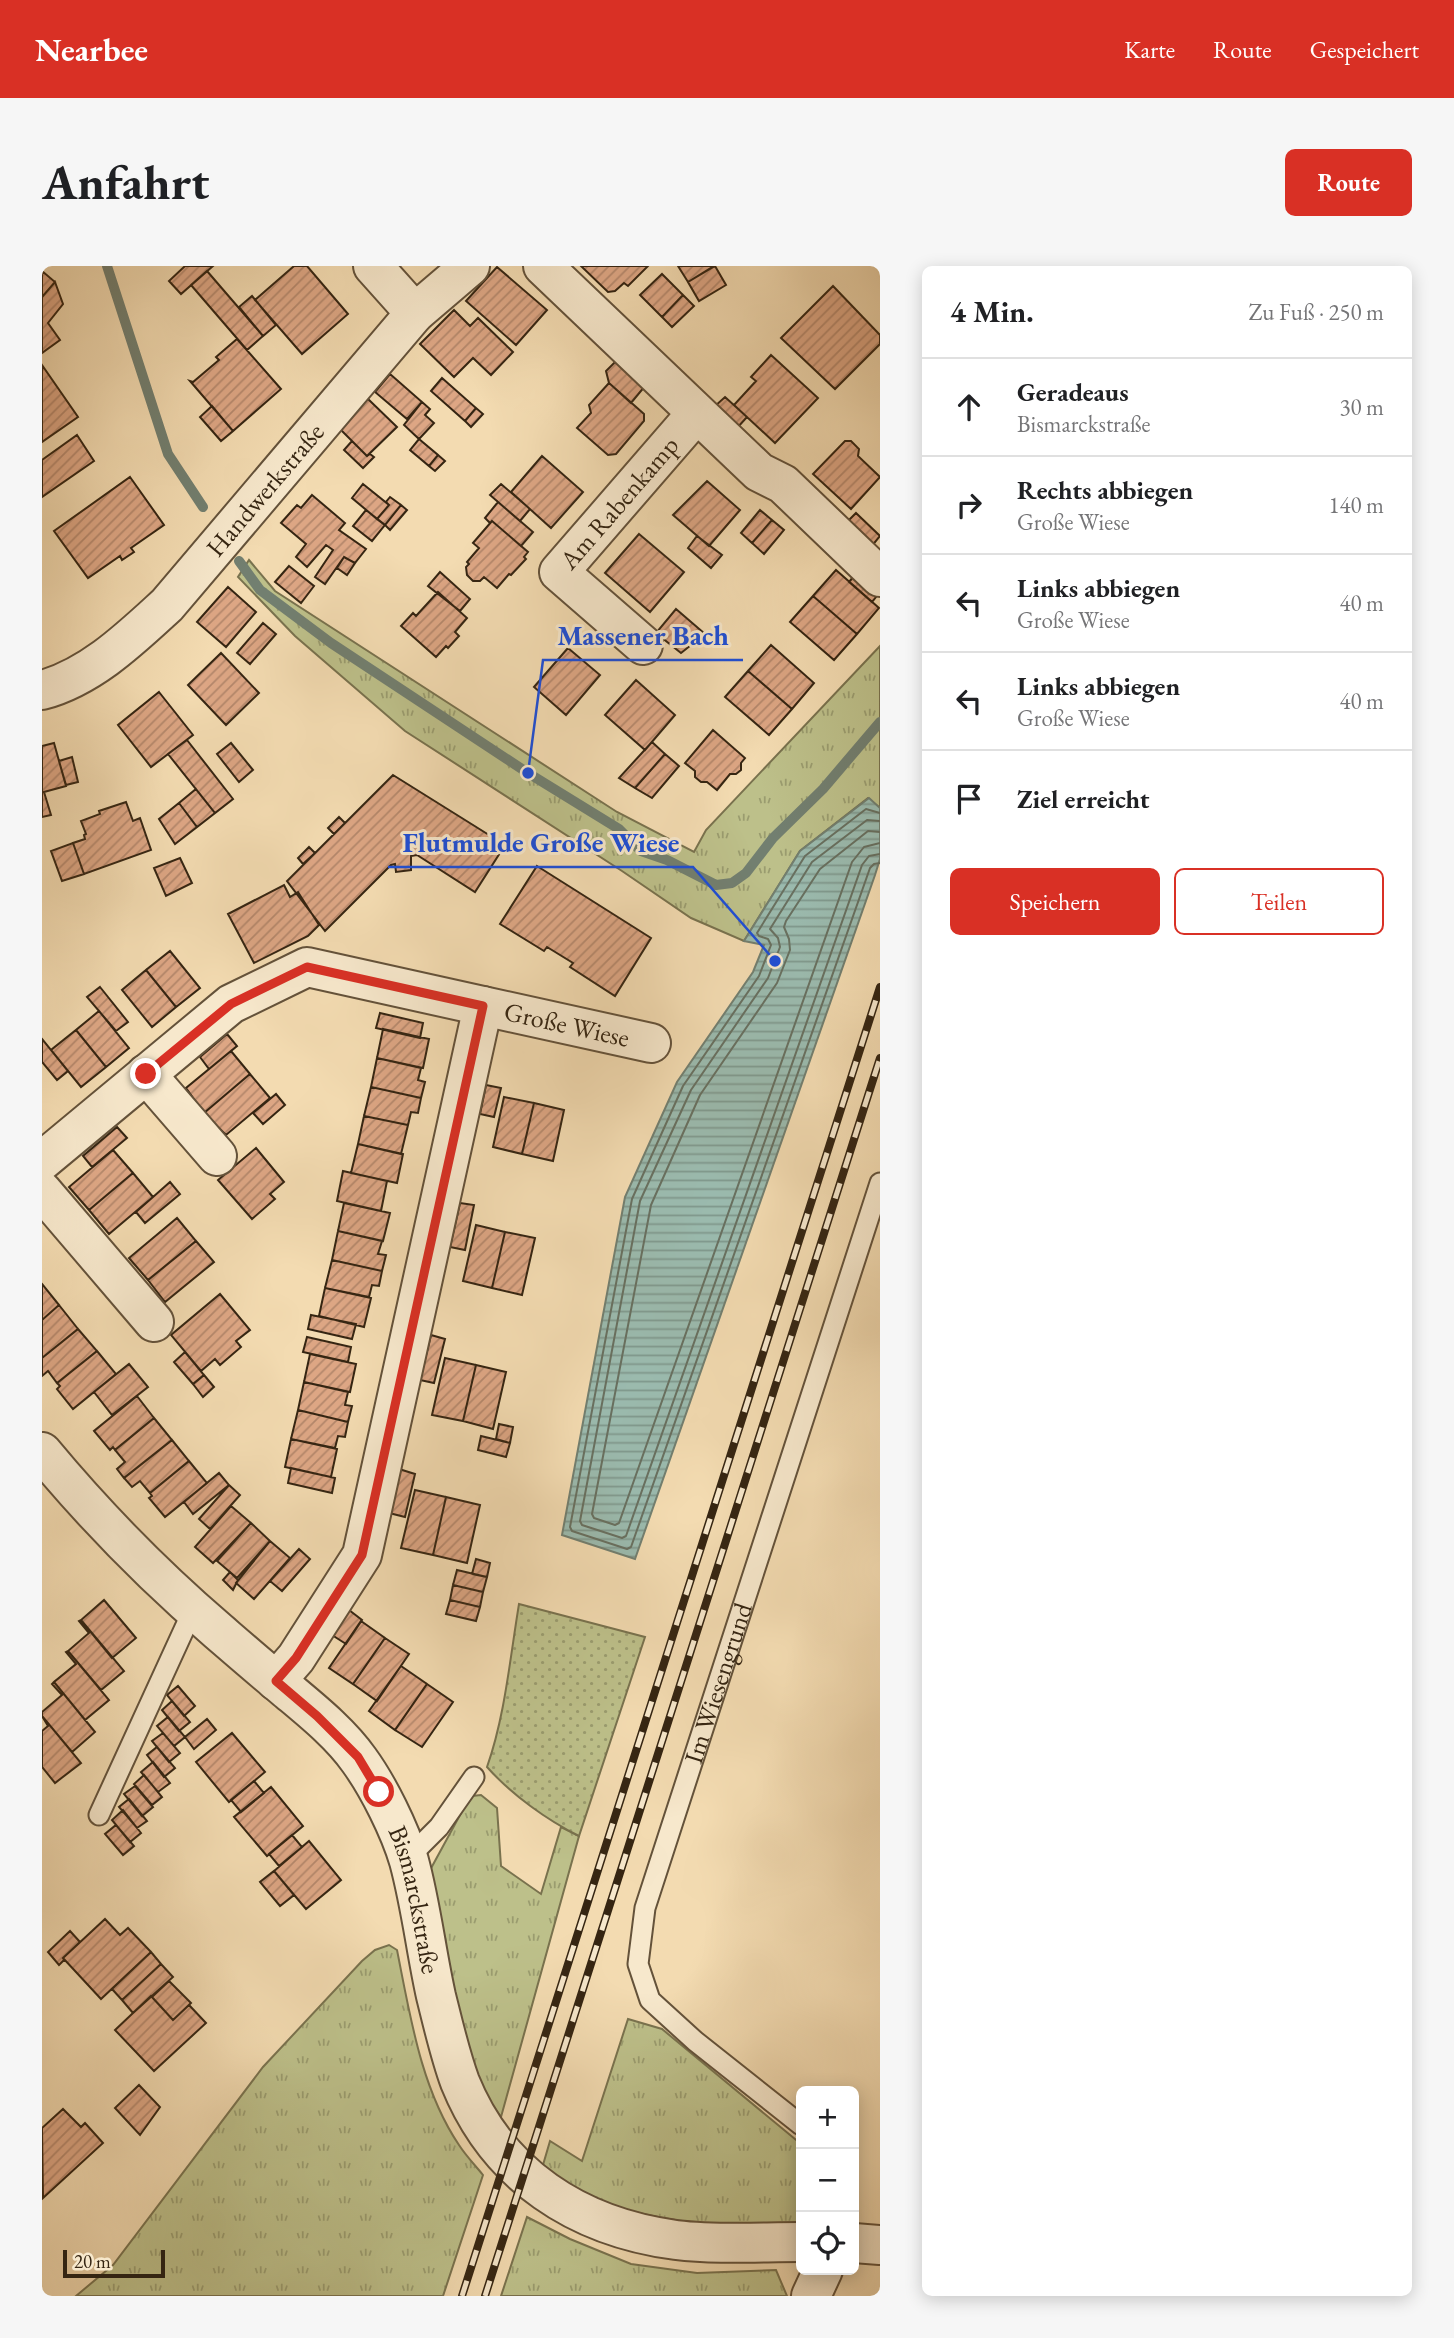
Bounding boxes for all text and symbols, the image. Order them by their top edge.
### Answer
text: Nearbee [35,28,148,71]
text: Karte [1124,34,1175,65]
text: Route [1213,34,1272,65]
text: Gespeichert [1310,34,1419,65]
button: Route [1285,149,1412,216]
text: Anfahrt [42,150,209,214]
text: 4 Min. [950,292,1034,331]
text: Zu Fuß · 250 m [1249,297,1384,327]
text: Geradeaus [1017,375,1129,409]
icon: ahead [950,388,988,426]
text: 30 m [1339,392,1384,422]
text: Bismarckstraße [1017,409,1151,439]
street label: Handwerkstraße [198,416,331,564]
street label: Am Rabenkamp [551,429,686,577]
text: Rechts abbiegen [1017,473,1193,507]
icon: right [950,486,988,524]
text: 140 m [1328,490,1384,520]
text: Große Wiese [1017,507,1130,537]
text: Links abbiegen [1017,571,1180,605]
icon: left [950,584,988,622]
text: 40 m [1339,588,1384,618]
text: Große Wiese [1017,605,1130,635]
callout: Massener Bach [543,611,743,660]
text: Massener Bach [557,617,729,653]
text: Links abbiegen [1017,669,1180,703]
icon: left [950,682,988,720]
text: 40 m [1339,686,1384,716]
text: Große Wiese [1017,703,1130,733]
icon: arrive [950,780,988,818]
text: Ziel erreicht [1017,782,1149,816]
callout: Flutmulde Große Wiese [388,818,693,867]
text: Flutmulde Große Wiese [403,824,679,860]
button: Speichern [950,868,1160,935]
button: Teilen [1174,868,1384,935]
street label: Große Wiese [501,994,633,1055]
route end [130,1058,161,1089]
street label: Im Wiesengrund [676,1598,760,1768]
route start [363,1776,394,1807]
street label: Bismarckstraße [381,1820,448,1976]
map controls [796,2086,859,2275]
button: + [796,2086,859,2149]
button: − [796,2149,859,2212]
button: locate [796,2212,859,2275]
scale bar [63,2247,164,2279]
text: 20 m [74,2249,111,2274]

